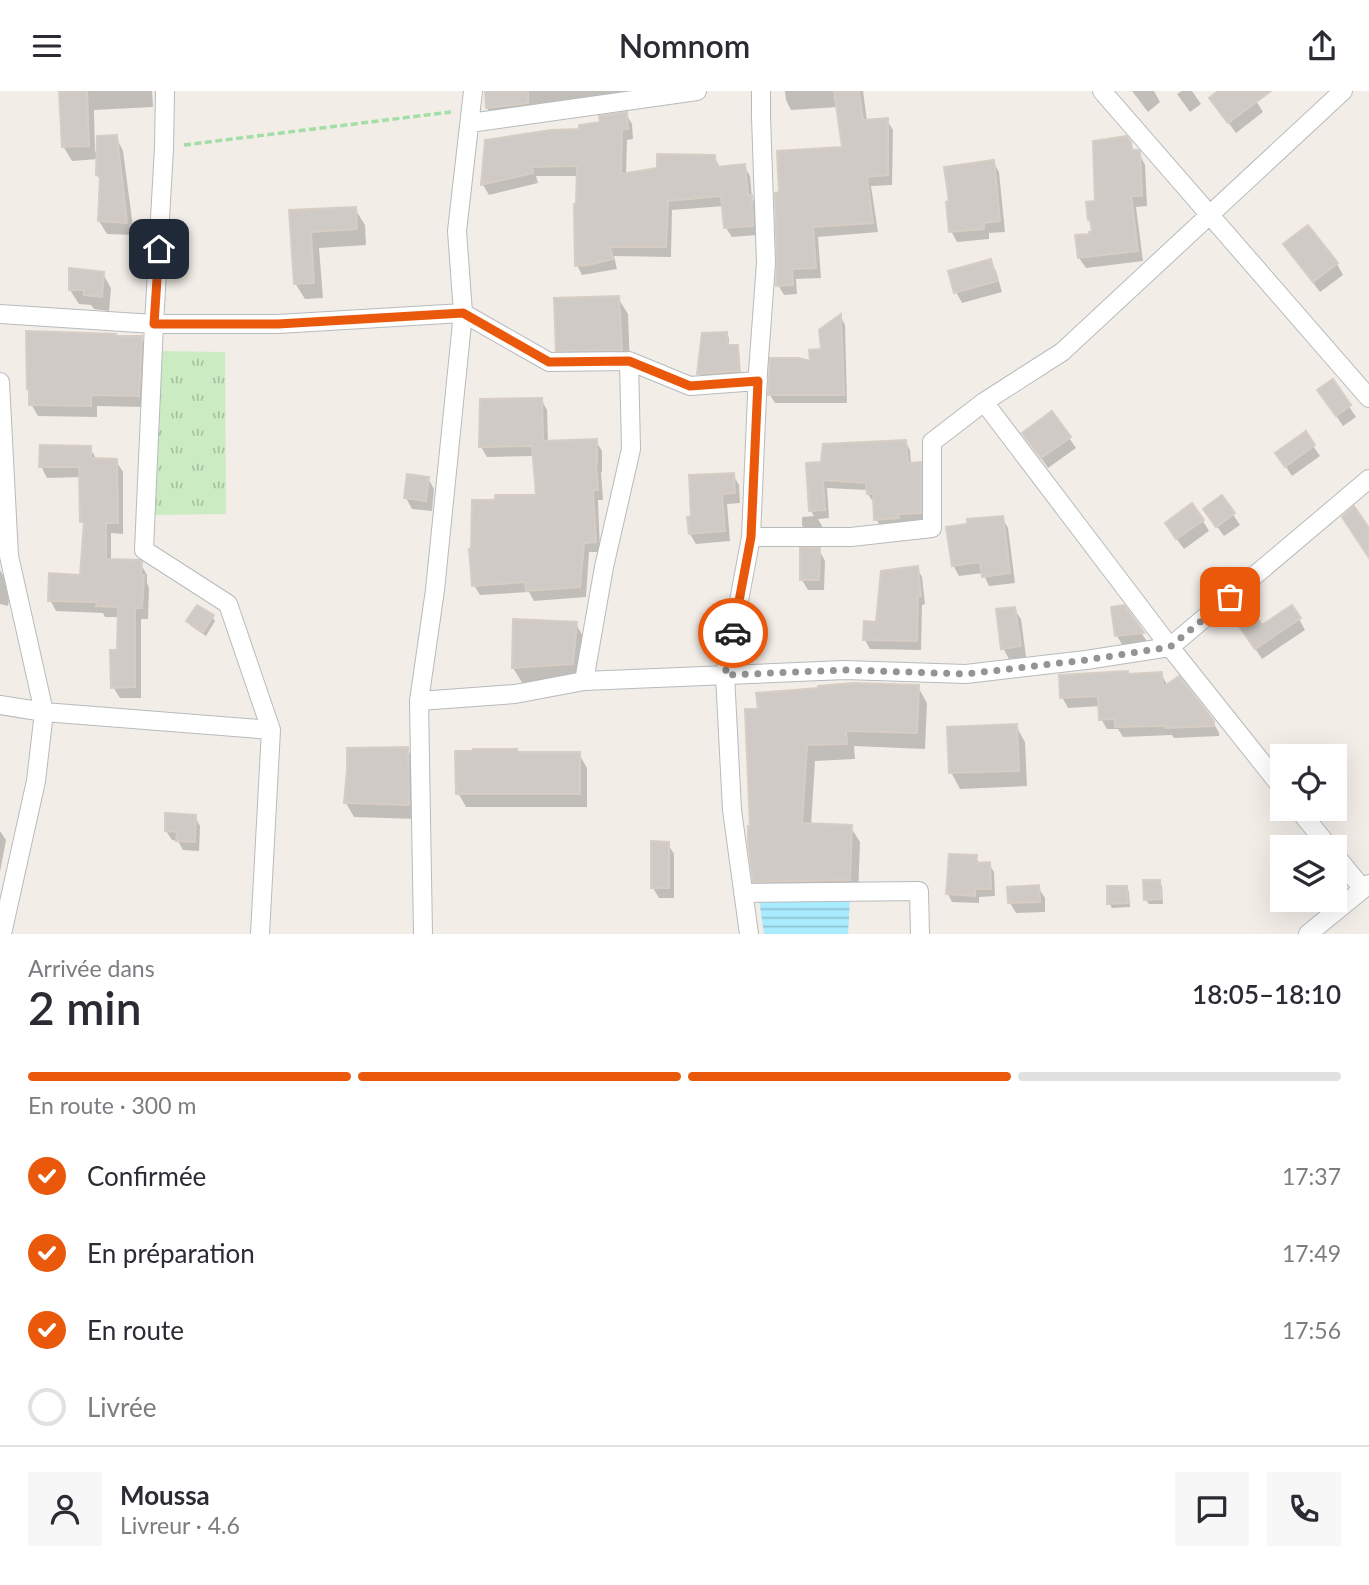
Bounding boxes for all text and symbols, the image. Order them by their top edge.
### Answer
text: Nomnom [619,26,750,65]
icon: menu [28,27,66,65]
icon: share [1303,27,1341,65]
pin [129,219,189,279]
icon: home [140,230,178,268]
pin [1200,567,1260,627]
icon: bag [1211,578,1249,616]
courier [698,598,768,668]
icon: car [714,614,752,652]
map controls [1270,744,1347,912]
button: locate [1270,744,1347,821]
button: layers [1270,835,1347,912]
text: Arrivée dans [28,954,155,982]
text: 18:05–18:10 [1192,978,1341,1010]
text: 2 min [28,980,142,1035]
text: En route · 300 m [28,1091,196,1119]
icon: check [28,1157,66,1195]
text: Confirmée [87,1160,206,1192]
text: 17:37 [1282,1162,1341,1190]
icon: check [28,1234,66,1272]
text: En préparation [87,1237,255,1269]
text: 17:49 [1282,1239,1341,1267]
icon: check [28,1311,66,1349]
text: En route [87,1314,184,1346]
text: 17:56 [1282,1316,1341,1344]
text: Livrée [87,1391,156,1423]
button: person [28,1472,102,1546]
button: chat [1175,1472,1249,1546]
button: phone [1267,1472,1341,1546]
text: Moussa [120,1479,210,1511]
text: Livreur · 4.6 [120,1511,240,1539]

